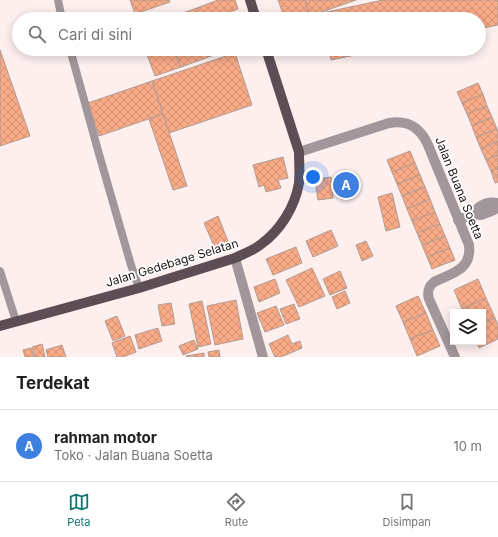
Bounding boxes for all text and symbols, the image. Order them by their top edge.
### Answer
search box [12,12,486,56]
icon: search [26,23,48,45]
text: Cari di sini [58,25,132,44]
street label: Jalan Buana Soetta [432,135,487,241]
your location [303,167,323,187]
pin: A [333,170,359,200]
street label: Jalan Gedebage Selatan [104,235,240,290]
map controls [450,309,486,345]
button: layers [450,309,486,345]
text: Terdekat [16,373,89,393]
text: rahman motor [54,428,157,447]
text: A [24,438,34,454]
text: 10 m [453,438,482,454]
text: Toko · Jalan Buana Soetta [54,447,213,463]
tab: Peta [67,491,90,529]
tab: Rute [225,491,248,529]
tab: Disimpan [383,491,431,529]

